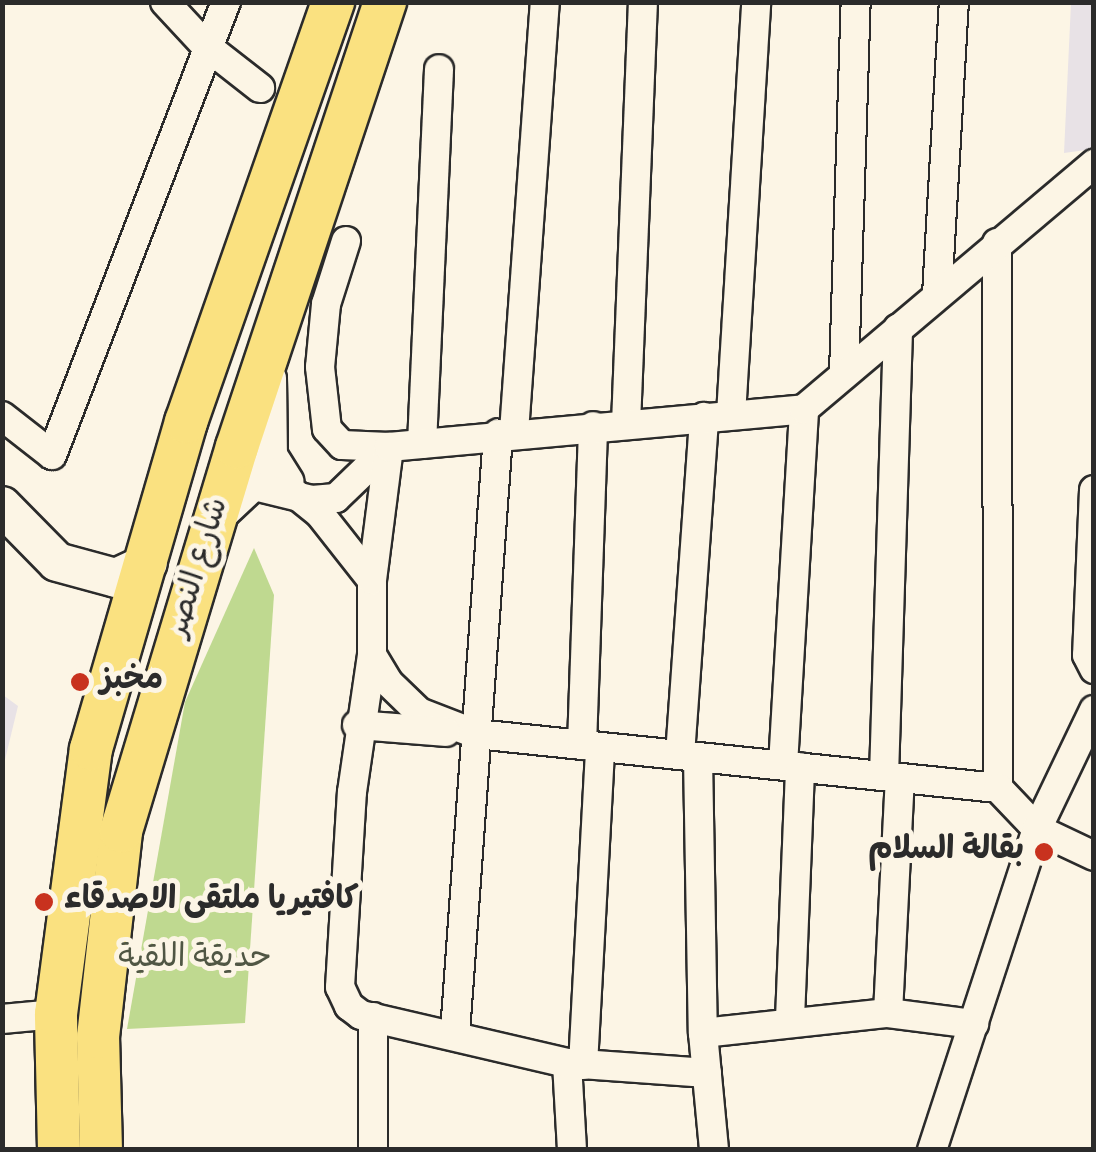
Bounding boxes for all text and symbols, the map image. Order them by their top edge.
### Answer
street label: شارع النصر [161,494,239,642]
place label: مخبز [100,663,163,701]
marker: مخبز [69,671,91,693]
place label: بقالة السلام [868,833,1024,871]
marker: بقالة السلام [1033,841,1055,863]
place label: كافتيريا ملتقى الاصدقاء [64,883,359,921]
marker: كافتيريا ملتقى الاصدقاء [33,891,55,913]
park label: حديقة اللقية [118,941,272,979]

